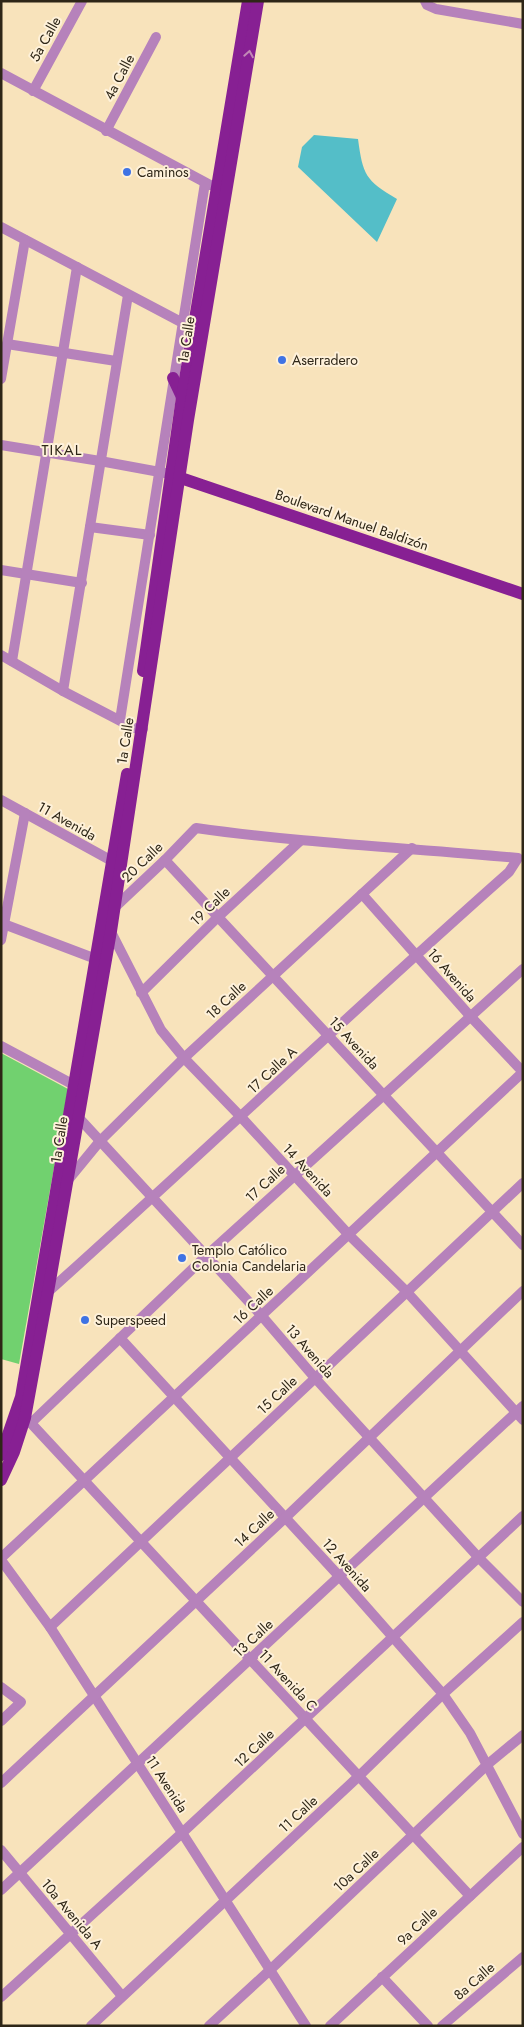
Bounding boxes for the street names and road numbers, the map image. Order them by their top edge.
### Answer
street label: 5a Calle [24,13,66,65]
street label: 4a Calle [99,51,139,103]
street label: 1a Calle [172,315,200,365]
street label: Boulevard Manuel Baldizón [273,484,431,556]
street label: 1a Calle [111,716,139,766]
street label: 11 Avenida [34,797,100,845]
street label: 20 Calle [117,837,167,887]
street label: 19 Calle [186,882,234,930]
street label: 16 Avenida [423,944,481,1006]
street label: 18 Calle [202,976,250,1024]
street label: 15 Avenida [324,1012,384,1074]
street label: 17 Calle A [243,1041,302,1098]
street label: 1a Calle [45,1115,73,1165]
street label: 14 Avenida [278,1139,338,1201]
street label: 17 Calle [241,1159,289,1207]
street label: 16 Calle [228,1281,278,1329]
street label: 13 Avenida [281,1320,339,1382]
street label: 15 Calle [252,1371,302,1419]
street label: 14 Calle [229,1504,279,1552]
street label: 12 Avenida [318,1534,376,1596]
street label: 13 Calle [229,1614,277,1662]
street label: 11 Avenida C [254,1645,322,1715]
street label: 12 Calle [229,1724,279,1772]
street label: 11 Avenida [141,1752,193,1816]
street label: 11 Calle [274,1791,322,1837]
street label: 10a Calle [329,1844,383,1896]
street label: 10a Avenida A [37,1874,108,1954]
street label: 9a Calle [392,1902,442,1950]
street label: 8a Calle [449,1958,499,2004]

